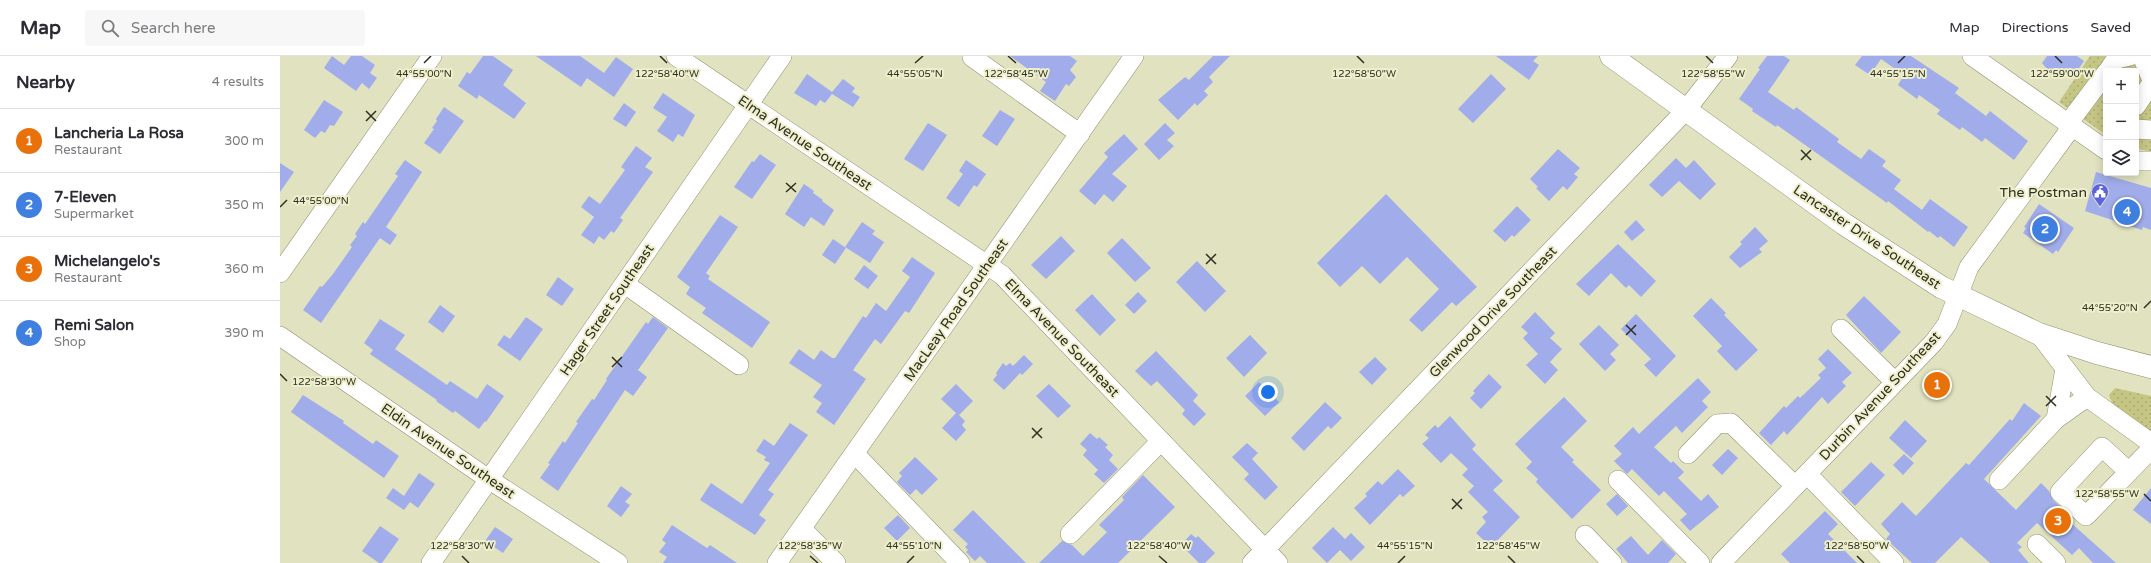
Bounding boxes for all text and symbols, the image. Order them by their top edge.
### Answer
search box [85,10,365,46]
text: Map [20,17,61,39]
icon: search [99,17,121,39]
text: Search here [131,19,215,37]
text: Map [1949,19,1980,36]
text: Directions [2002,19,2069,36]
text: Saved [2091,19,2131,36]
text: 44°55'00"N [396,68,452,80]
text: 122°58'40"W [635,68,699,80]
text: 44°55'05"N [887,68,943,80]
text: 122°58'45"W [984,68,1048,80]
text: 122°58'50"W [1332,68,1396,80]
text: 122°58'55"W [1681,68,1745,80]
text: 44°55'15"N [1870,68,1926,80]
text: 122°59'00"W [2030,68,2094,80]
map controls [2103,68,2139,176]
button: + [2103,68,2139,104]
text: Nearby [16,72,75,93]
text: 4 results [212,74,264,90]
street label: Elma Avenue Southeast [735,92,876,195]
button: − [2103,104,2139,140]
text: Lancheria La Rosa [54,124,184,142]
text: 1 [25,133,33,149]
text: 300 m [224,133,264,149]
button: layers [2103,140,2139,176]
text: Restaurant [54,142,122,158]
street label: Lancaster Drive Southeast [1790,181,1944,293]
public building icon: The Postman [2090,182,2110,207]
place label: The Postman [1999,184,2087,201]
text: 7-Eleven [54,188,116,206]
text: 44°55'00"N [293,195,349,207]
text: 2 [25,197,33,213]
text: 350 m [224,197,264,213]
pin: 4 [2114,197,2140,227]
text: Supermarket [54,206,134,222]
pin: 2 [2032,214,2058,244]
street label: MacLeay Road Southeast [900,235,1012,384]
street label: Hager Street Southeast [557,240,658,379]
street label: Glenwood Drive Southeast [1426,242,1561,381]
text: Michelangelo's [54,252,160,270]
text: 3 [25,261,33,277]
text: 360 m [224,261,264,277]
text: Restaurant [54,270,122,286]
street label: Elma Avenue Southeast [1001,275,1123,401]
text: 44°55'20"N [2082,302,2138,314]
text: Remi Salon [54,316,134,334]
text: 4 [25,325,33,341]
text: 390 m [224,325,264,341]
street label: Durbin Avenue Southeast [1816,328,1945,464]
text: Shop [54,334,86,350]
pin: 1 [1924,370,1950,400]
text: 122°58'30"W [292,376,356,388]
your location [1258,382,1278,402]
street label: Eldin Avenue Southeast [378,400,519,503]
text: 122°58'55"W [2075,488,2139,500]
pin: 3 [2045,506,2071,536]
text: 122°58'30"W [430,540,494,552]
text: 122°58'35"W [778,540,842,552]
text: 44°55'10"N [886,540,942,552]
text: 122°58'40"W [1127,540,1191,552]
text: 44°55'15"N [1377,540,1433,552]
text: 122°58'45"W [1476,540,1540,552]
text: 122°58'50"W [1825,540,1889,552]

